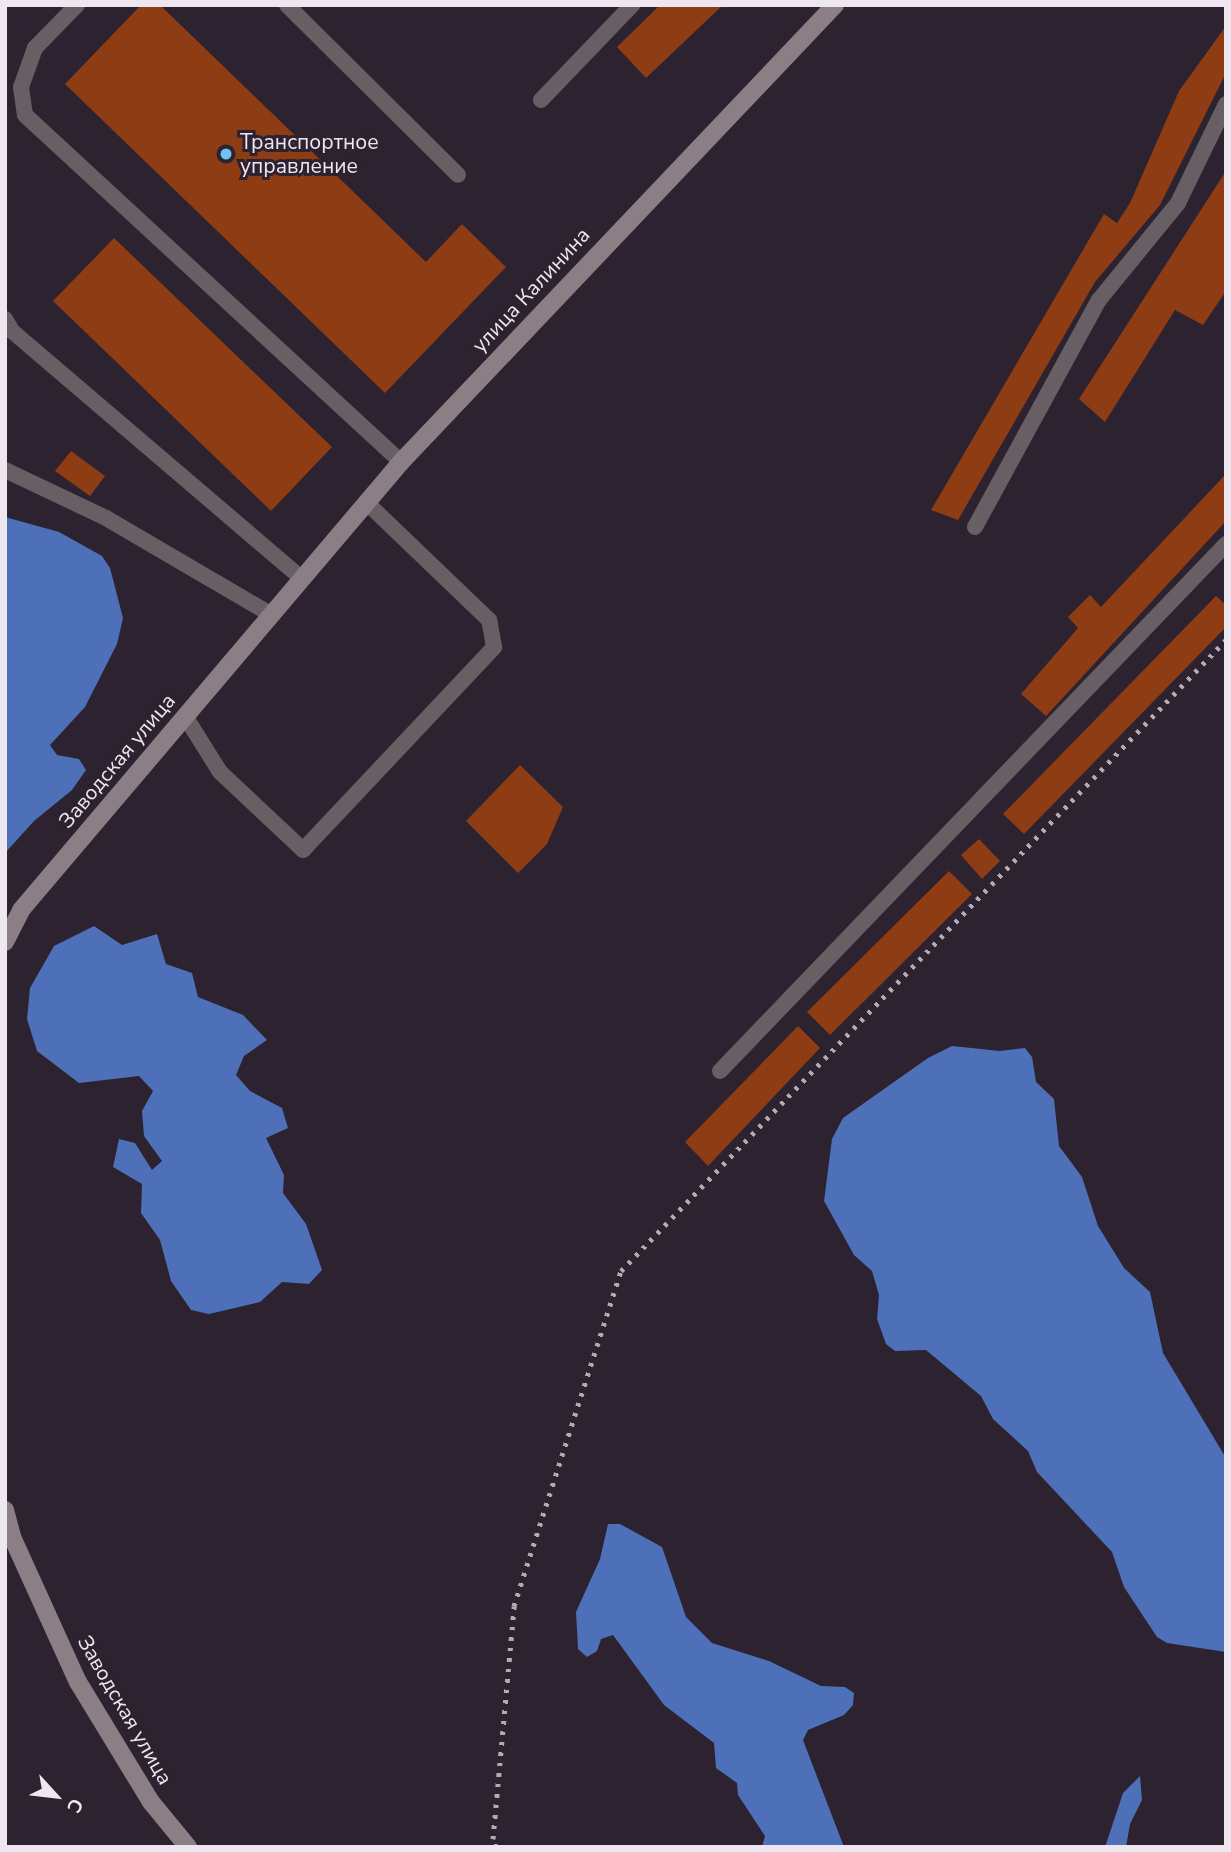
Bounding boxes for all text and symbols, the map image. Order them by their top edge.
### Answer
place label: Транспортное управление [240,129,379,179]
marker: Транспортное управление [218,146,234,162]
street label: улица Калинина [467,222,595,358]
street label: Заводская улица [53,688,181,834]
street label: Заводская улица [72,1631,178,1789]
north arrow [21,1761,91,1831]
text: С [60,1794,89,1817]

